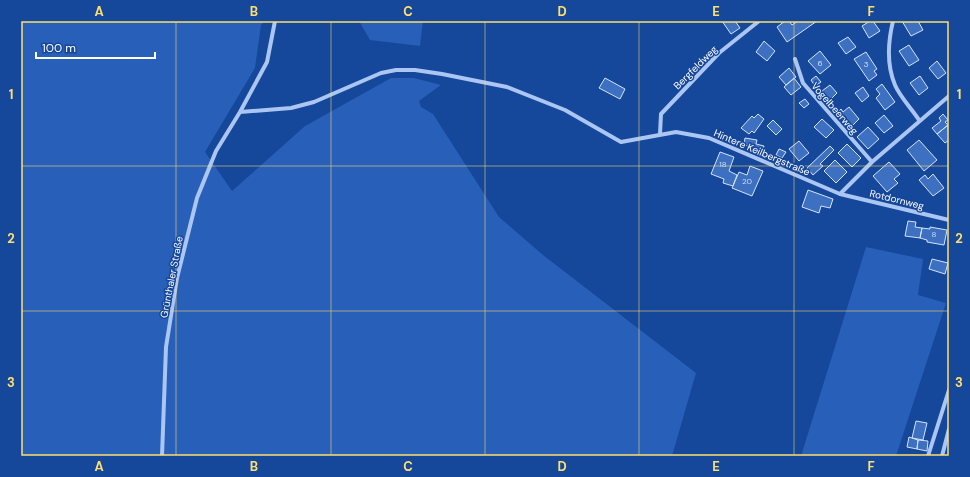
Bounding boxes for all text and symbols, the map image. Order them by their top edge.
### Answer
text: A [94,3,104,20]
text: B [250,3,258,20]
text: C [403,3,413,20]
text: D [557,3,567,20]
text: E [712,3,720,20]
text: F [867,3,875,20]
scale bar [36,34,155,60]
text: 100 m [42,40,76,56]
street label: Bergfeldweg [671,42,720,92]
house number: 6 [817,58,823,68]
house number: 3 [864,59,869,69]
street label: Vogelbeerweg [808,80,861,137]
text: 1 [9,86,13,103]
text: 1 [957,86,961,103]
street label: Hintere Keilbergstraße [712,126,812,179]
house number: 18 [719,159,727,169]
house number: 20 [742,176,753,186]
street label: Rotdornweg [868,186,926,213]
house number: 8 [932,229,937,239]
text: 2 [7,230,15,247]
text: 2 [955,230,963,247]
street label: Grünthaler Straße [157,235,186,319]
text: 3 [7,374,15,391]
text: 3 [955,374,963,391]
text: A [94,458,104,475]
text: B [250,458,258,475]
text: C [403,458,413,475]
text: D [557,458,567,475]
text: E [712,458,720,475]
text: F [867,458,875,475]

